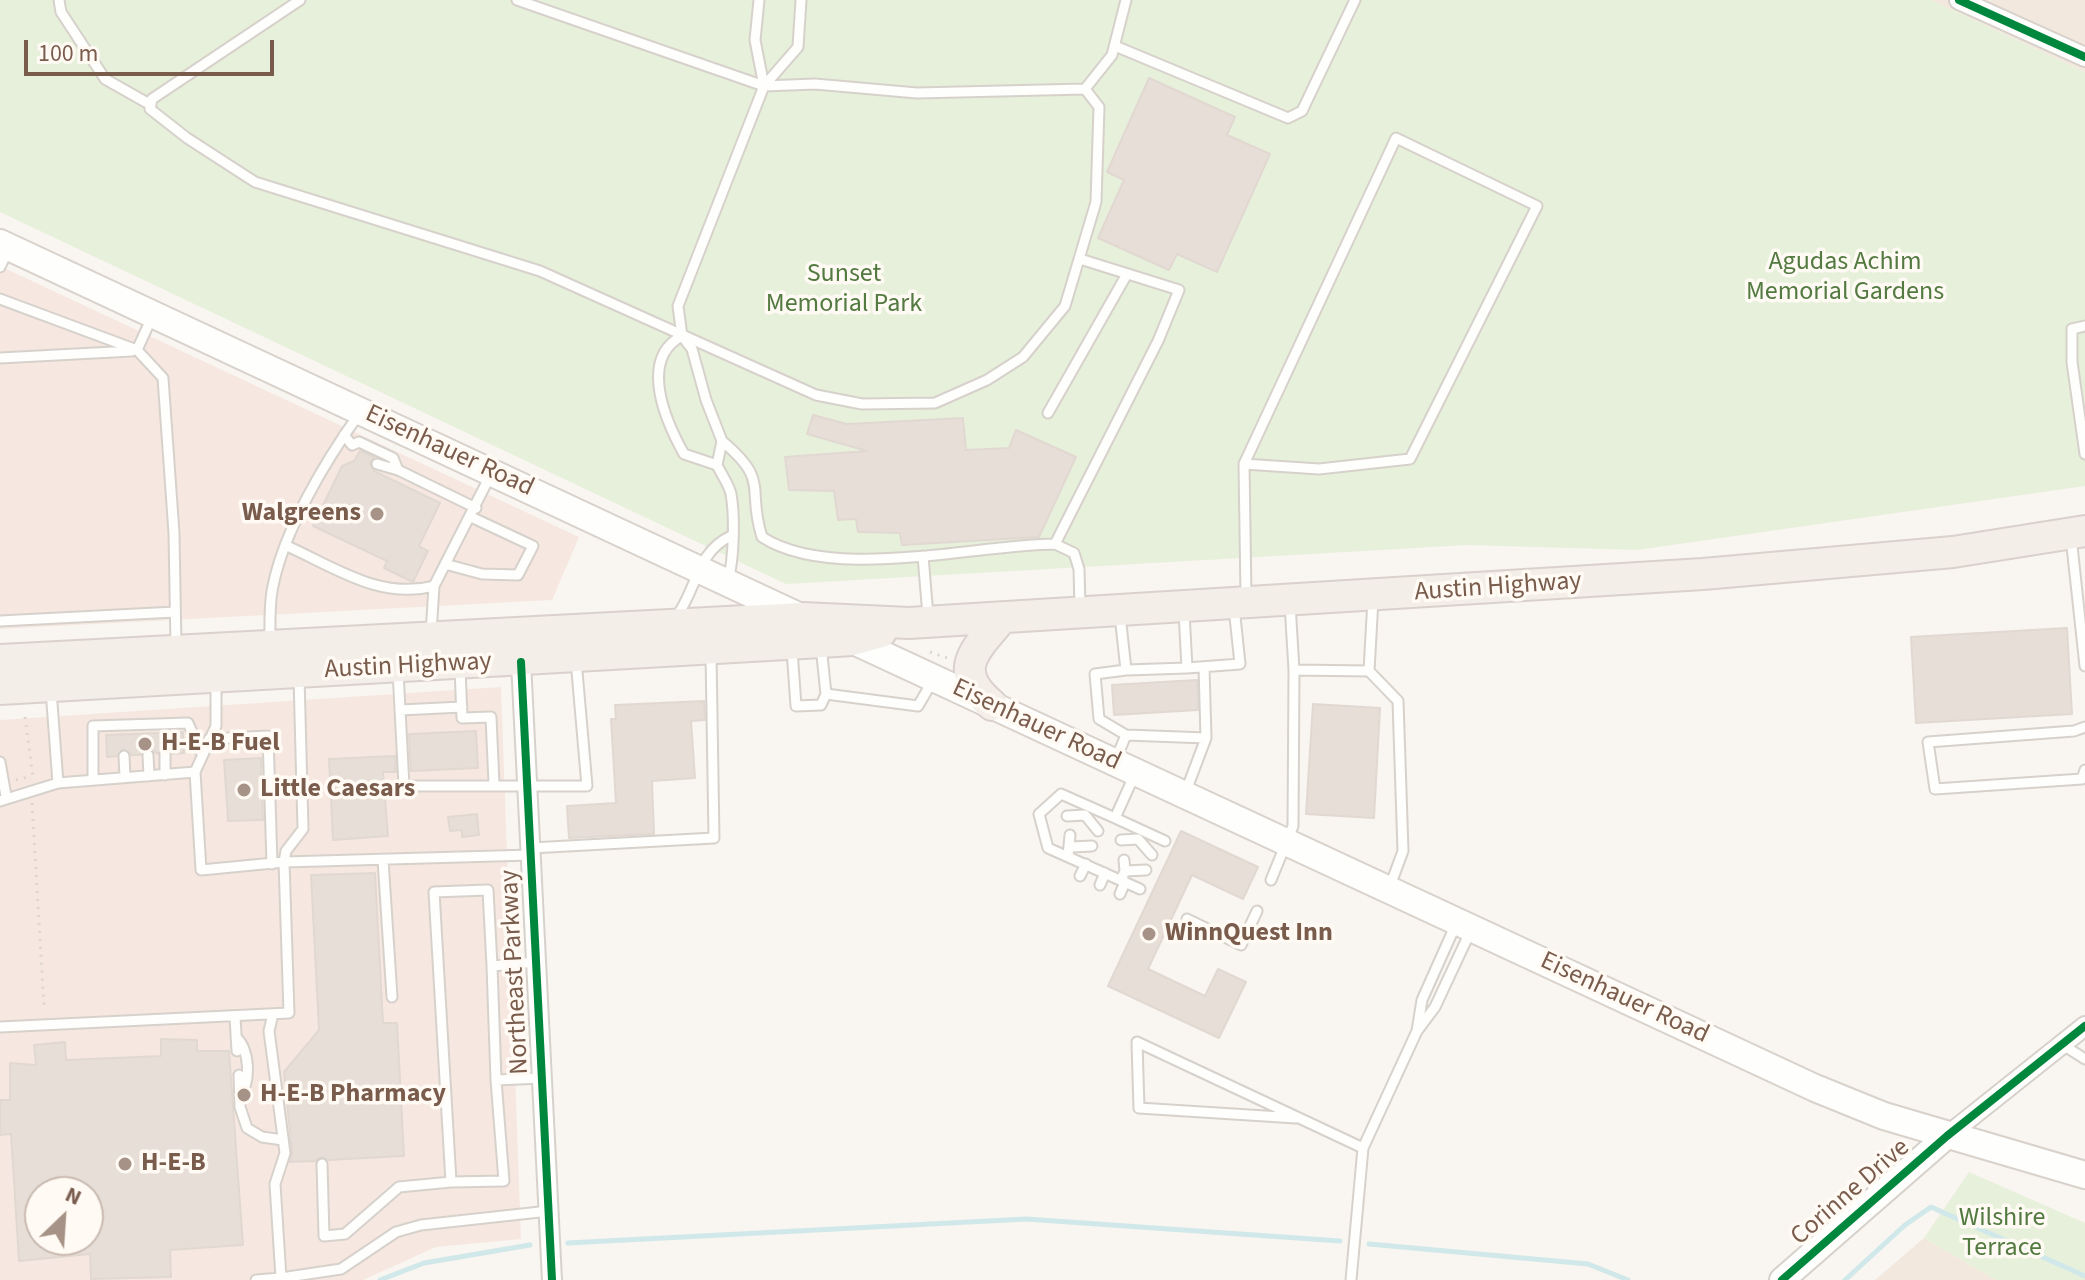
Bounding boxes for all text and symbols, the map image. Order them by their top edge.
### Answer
scale bar [28,24,278,74]
text: 100 m [38,36,98,71]
park label: Agudas Achim Memorial Gardens [1746,247,1944,308]
park label: Sunset Memorial Park [766,259,922,320]
street label: Eisenhauer Road [360,399,538,505]
place label: Walgreens [242,498,361,530]
marker: Walgreens [368,505,386,523]
street label: Austin Highway [1413,567,1583,609]
street label: Austin Highway [324,647,492,687]
street label: Eisenhauer Road [947,673,1125,779]
place label: H-E-B Fuel [161,728,280,760]
marker: H-E-B Fuel [136,735,154,753]
place label: Little Caesars [260,774,415,806]
marker: Little Caesars [235,781,253,799]
street label: Northeast Parkway [495,869,537,1075]
place label: WinnQuest Inn [1165,918,1333,950]
marker: WinnQuest Inn [1140,925,1158,943]
street label: Eisenhauer Road [1535,946,1713,1052]
place label: H-E-B Pharmacy [260,1079,446,1111]
marker: H-E-B Pharmacy [235,1086,253,1104]
street label: Corinne Drive [1785,1133,1917,1253]
place label: H-E-B [141,1148,206,1180]
marker: H-E-B [116,1155,134,1173]
north arrow [24,1176,104,1256]
text: N [60,1178,87,1214]
park label: Wilshire Terrace [1959,1203,2045,1264]

